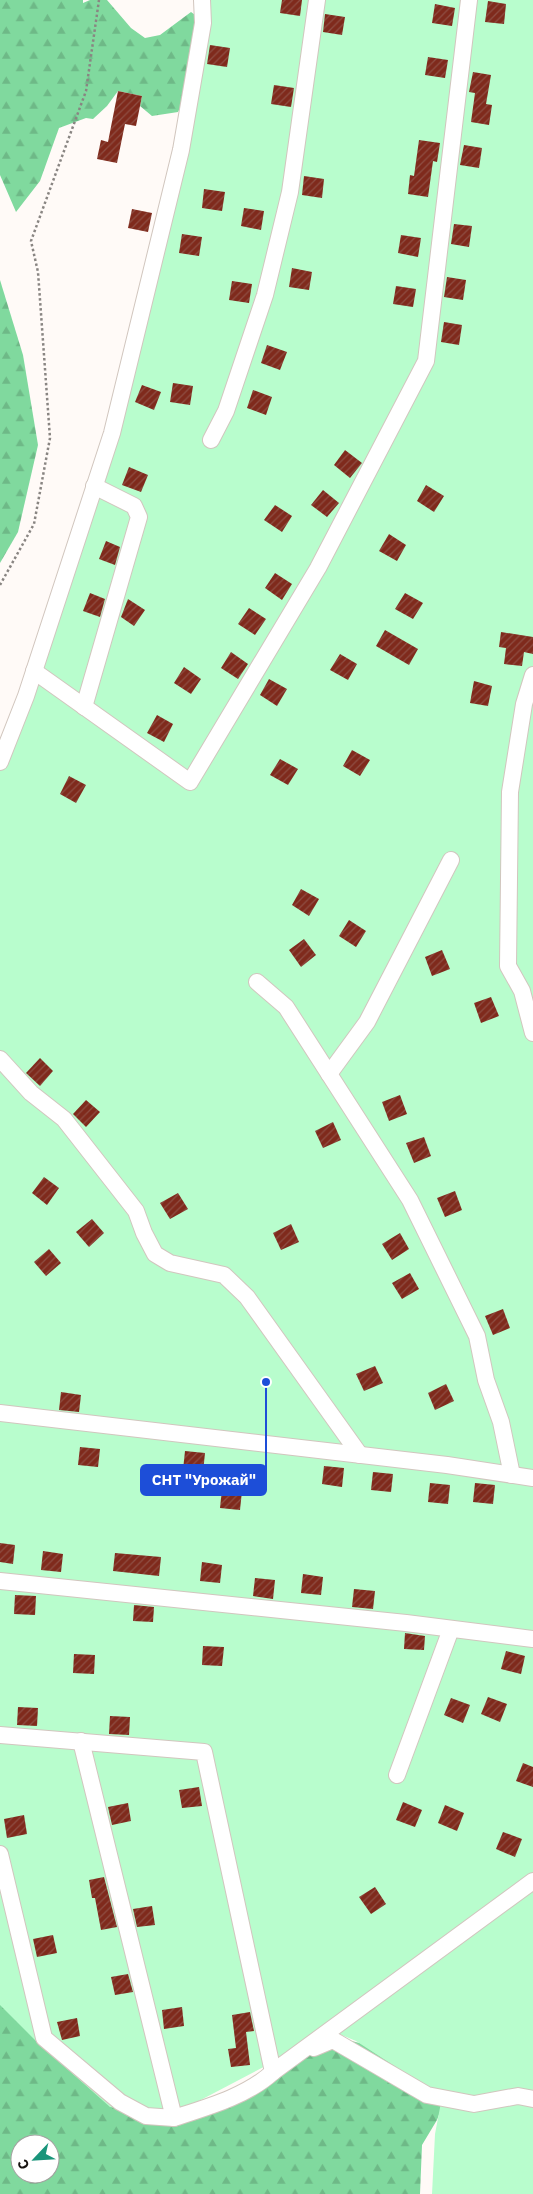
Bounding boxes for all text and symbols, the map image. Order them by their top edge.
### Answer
callout: СНТ "Урожай" [141,1465,266,1495]
text: СНТ "Урожай" [152,1470,256,1489]
north arrow [10,2134,60,2184]
text: С [13,2157,33,2172]

